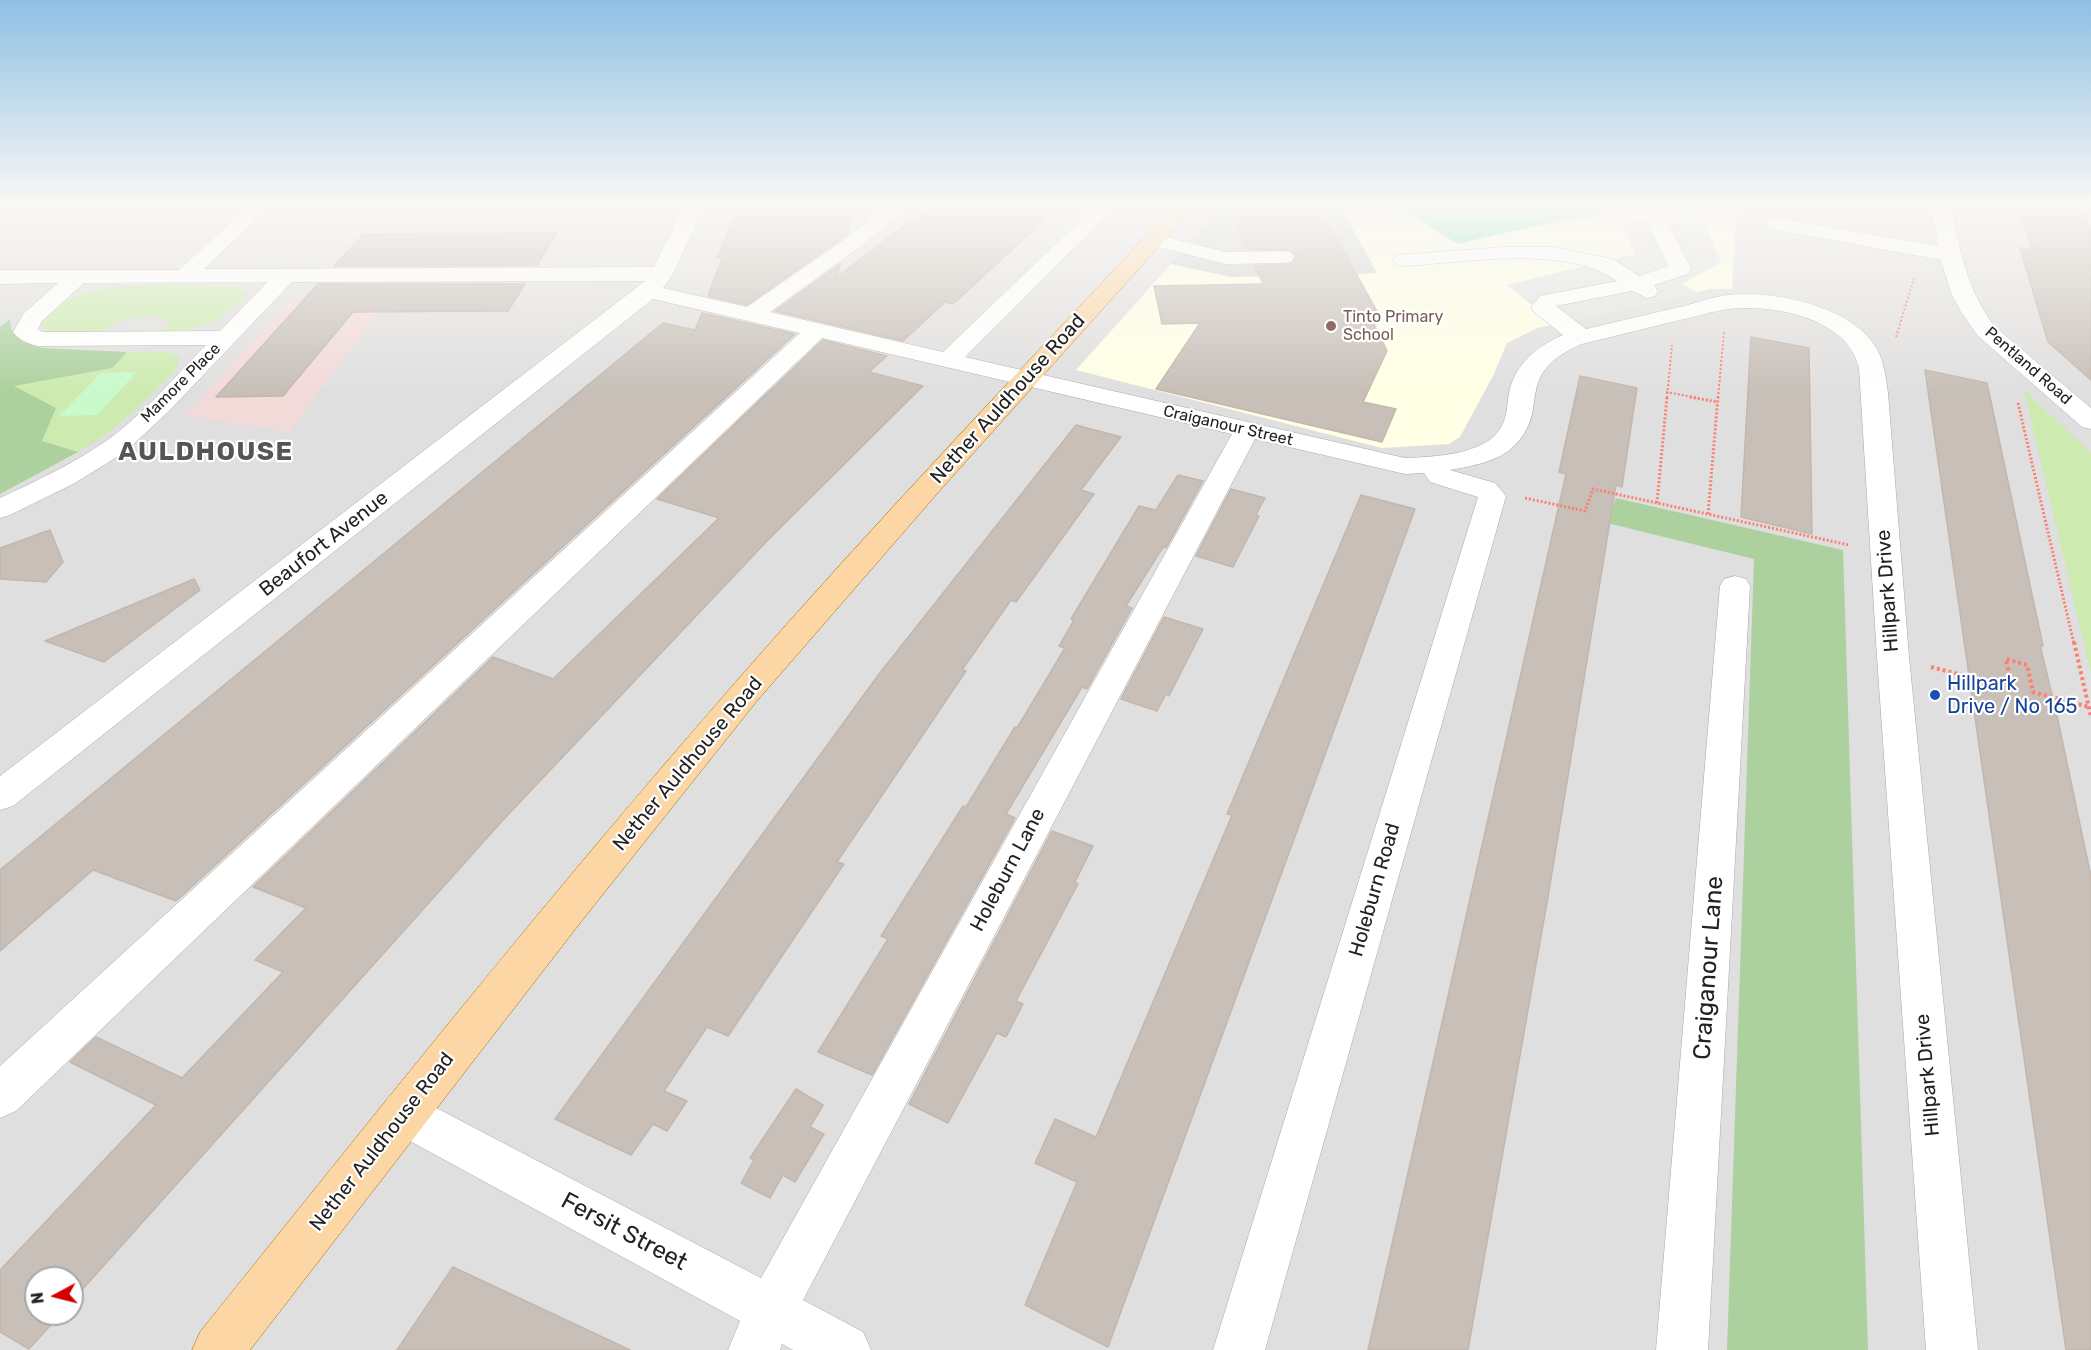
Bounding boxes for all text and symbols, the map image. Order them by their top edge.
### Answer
place label: Tinto Primary School [1343,307,1443,345]
street label: Nether Auldhouse Road [925,309,1091,489]
marker: Tinto Primary School [1324,319,1338,333]
street label: Pentland Road [1981,323,2075,409]
street label: Mamore Place [137,339,225,427]
street label: Craiganour Street [1161,402,1295,450]
district label: AULDHOUSE [118,436,294,468]
street label: Beaufort Avenue [255,486,393,602]
street label: Hillpark Drive [1872,529,1904,653]
street label: Nether Auldhouse Road [608,672,768,856]
place label: Hillpark Drive / No 165 [1947,672,2077,719]
marker: Hillpark Drive / No 165 [1928,688,1942,702]
street label: Holeburn Lane [965,804,1051,936]
street label: Holeburn Road [1344,820,1406,960]
street label: Craiganour Lane [1688,875,1730,1061]
street label: Hillpark Drive [1911,1013,1945,1137]
street label: Nether Auldhouse Road [305,1048,459,1236]
street label: Fersit Street [556,1187,692,1277]
north arrow [24,1266,84,1326]
text: N [27,1291,48,1305]

